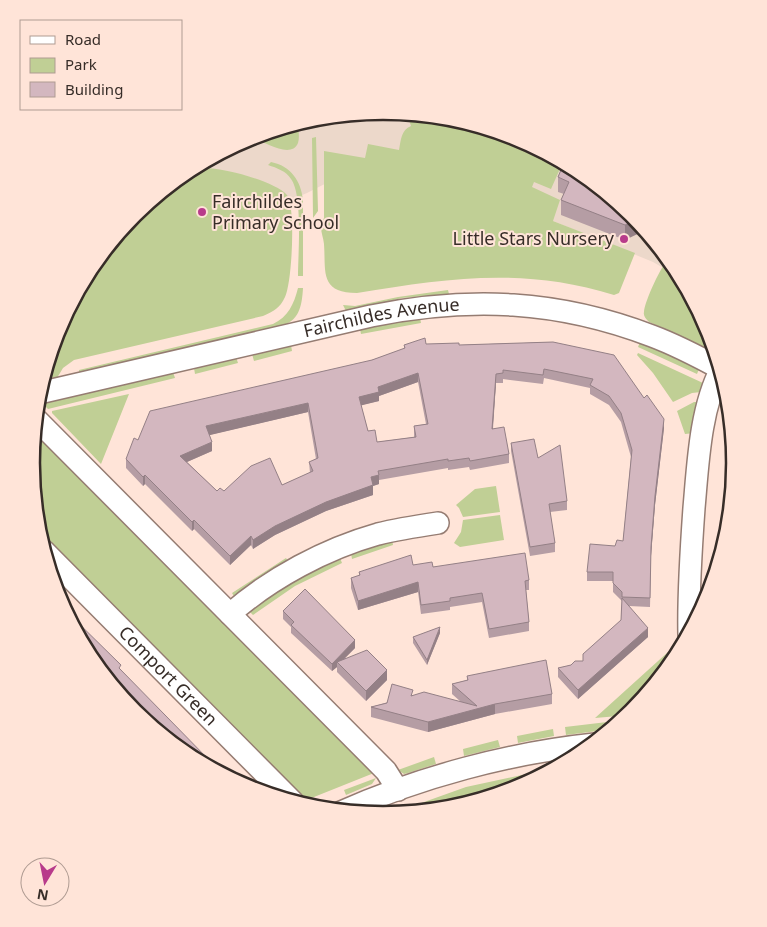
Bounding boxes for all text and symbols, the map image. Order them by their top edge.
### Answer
legend [20,20,182,110]
text: Road [65,29,101,49]
text: Park [65,54,97,74]
text: Building [65,79,123,99]
place label: Fairchildes Primary School [212,189,339,234]
marker: Fairchildes Primary School [196,206,208,218]
place label: Little Stars Nursery [453,226,615,250]
marker: Little Stars Nursery [618,233,630,245]
street label: Fairchildes Avenue [301,292,460,342]
street label: Comport Green [114,620,223,730]
north arrow [20,857,70,907]
text: N [35,885,50,906]

